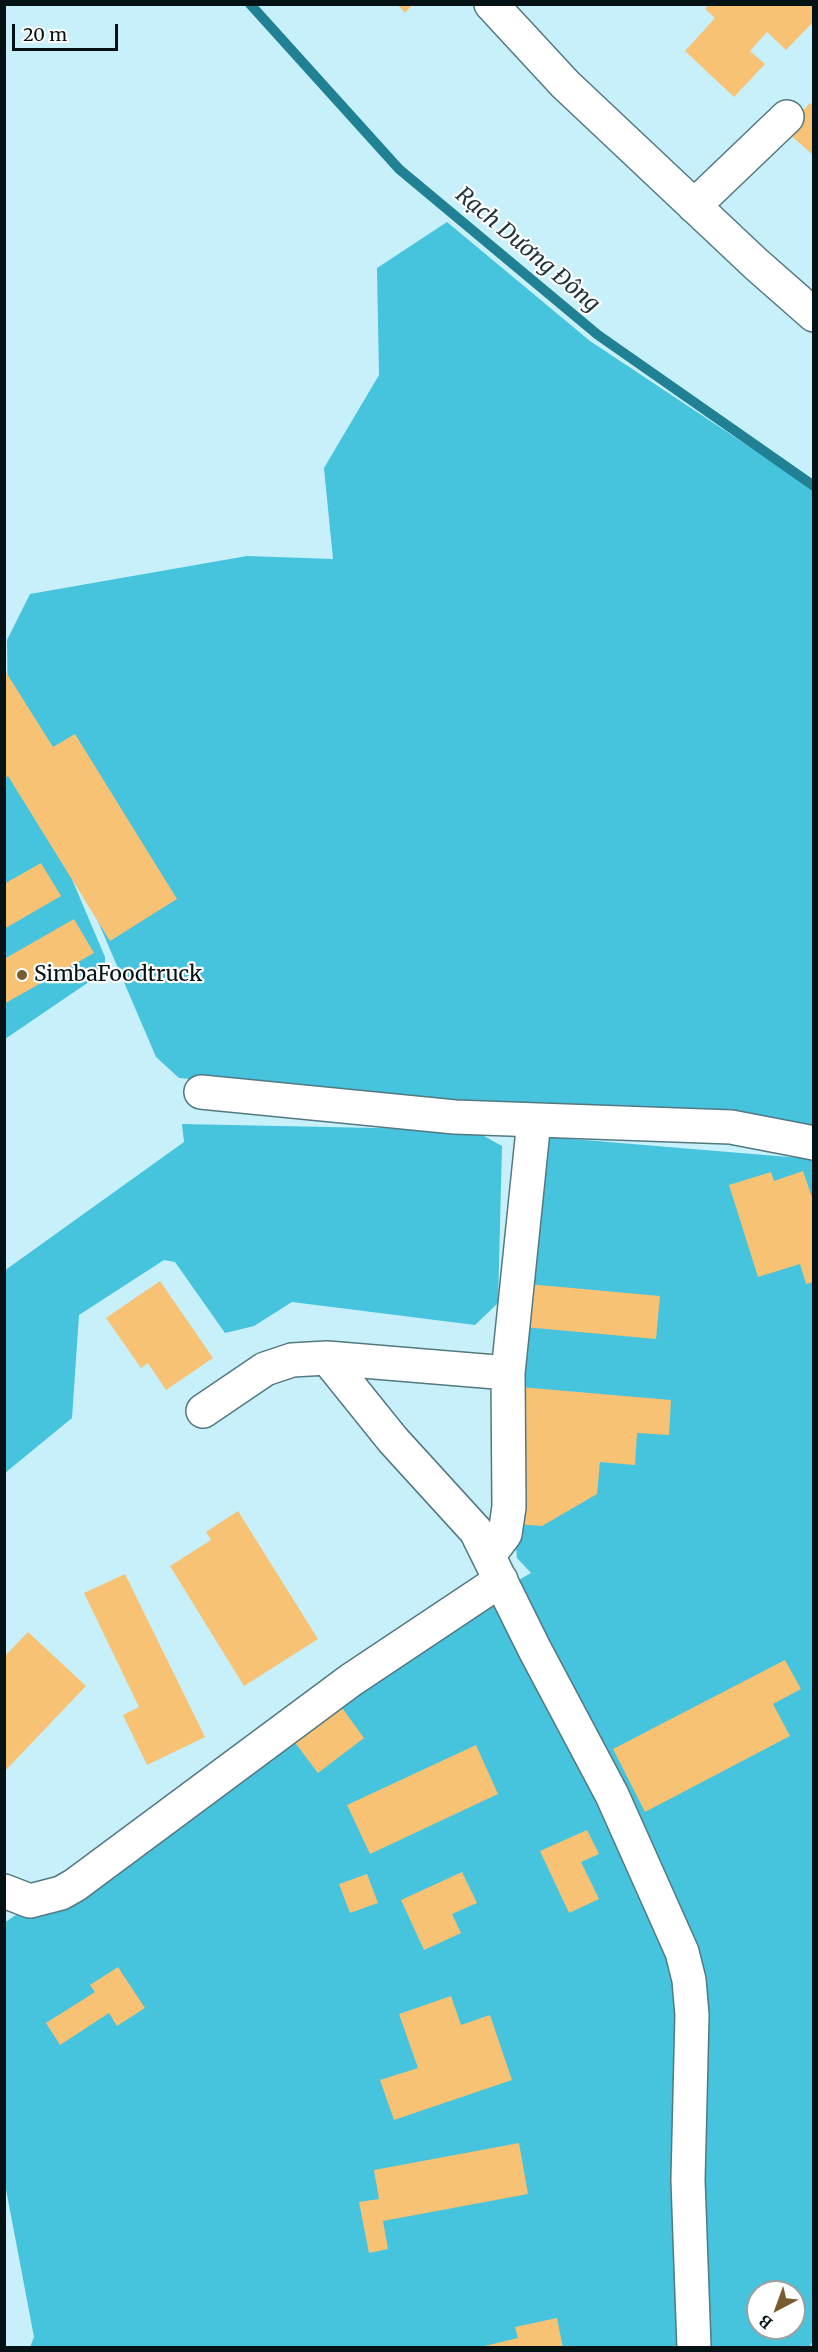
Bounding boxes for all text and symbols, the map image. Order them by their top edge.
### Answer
scale bar [15,12,122,50]
text: 20 m [23,23,67,46]
water label: Rạch Dương Đông [450,182,604,318]
place label: SimbaFoodtruck [34,962,202,988]
marker: SimbaFoodtruck [15,968,29,982]
north arrow [746,2280,806,2340]
text: B [755,2311,776,2333]

